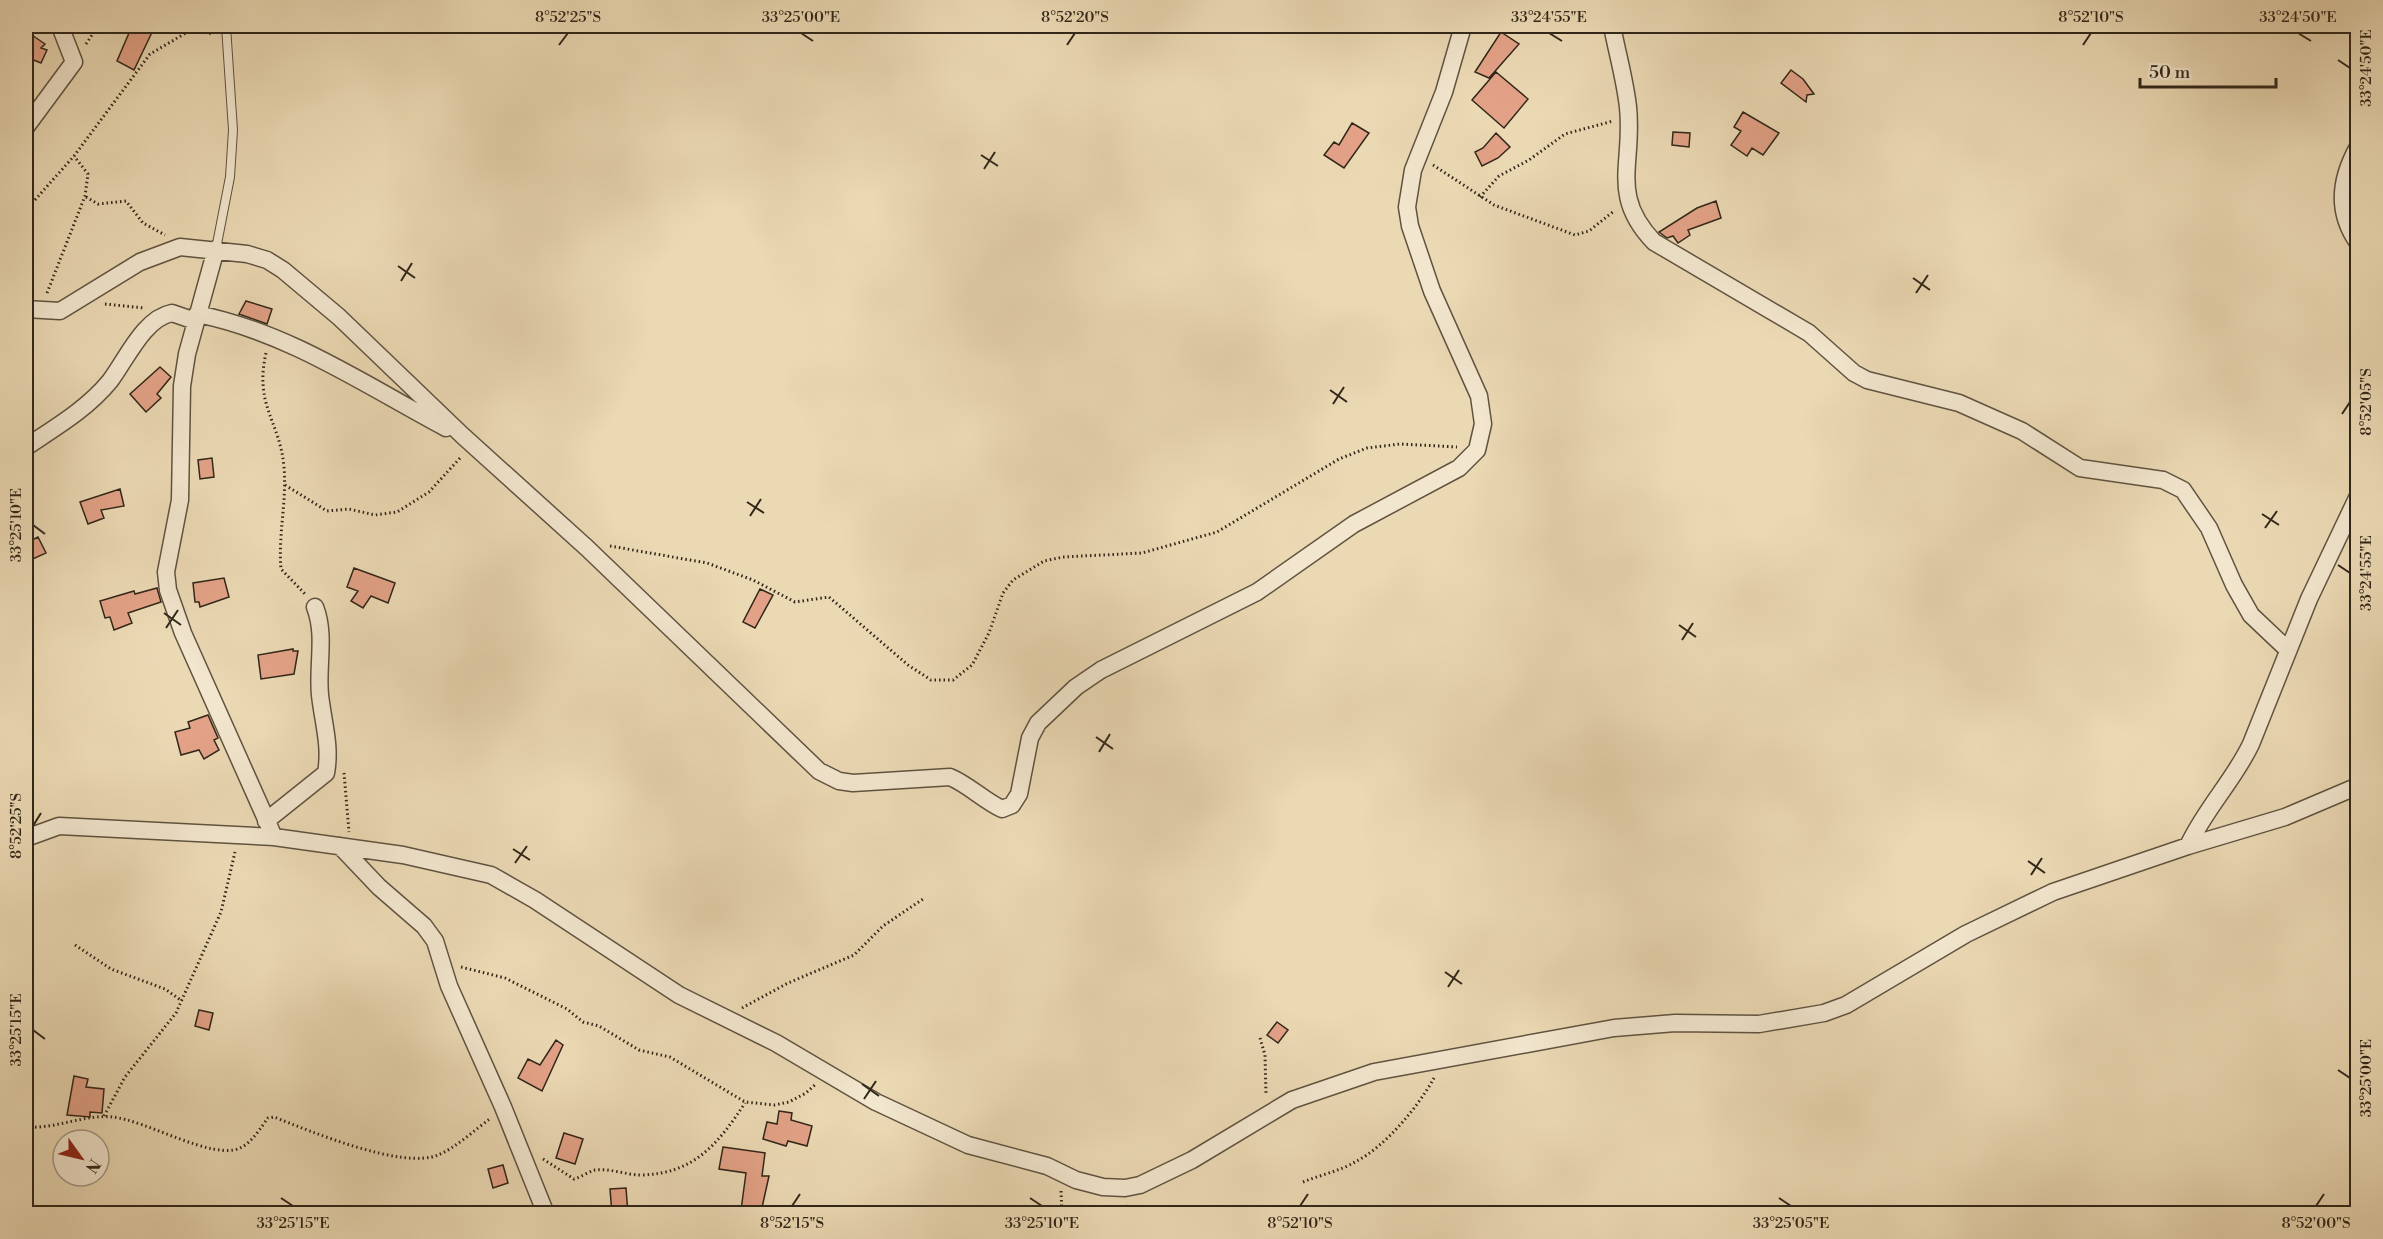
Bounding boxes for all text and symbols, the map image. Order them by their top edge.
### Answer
text: 8°52'25"S [535,8,601,27]
text: 33°25'00"E [762,8,840,27]
text: 8°52'20"S [1041,8,1109,27]
text: 33°24'55"E [1511,8,1587,27]
text: 8°52'10"S [2058,8,2124,27]
text: 33°24'50"E [2259,8,2337,27]
text: 33°24'50"E [2357,29,2376,107]
scale bar [2140,51,2276,89]
text: 50 m [2149,61,2191,84]
text: 8°52'05"S [2357,368,2376,436]
text: 33°25'10"E [7,488,26,562]
text: 33°24'55"E [2357,535,2376,611]
text: 8°52'25"S [7,793,26,859]
text: 33°25'15"E [7,993,26,1067]
text: 33°25'00"E [2357,1039,2376,1117]
north arrow [51,1128,111,1188]
text: N [81,1155,104,1177]
text: 33°25'15"E [256,1214,330,1233]
text: 8°52'15"S [760,1214,824,1233]
text: 33°25'10"E [1005,1214,1079,1233]
text: 8°52'10"S [1267,1214,1333,1233]
text: 33°25'05"E [1753,1214,1829,1233]
text: 8°52'00"S [2281,1214,2351,1233]

